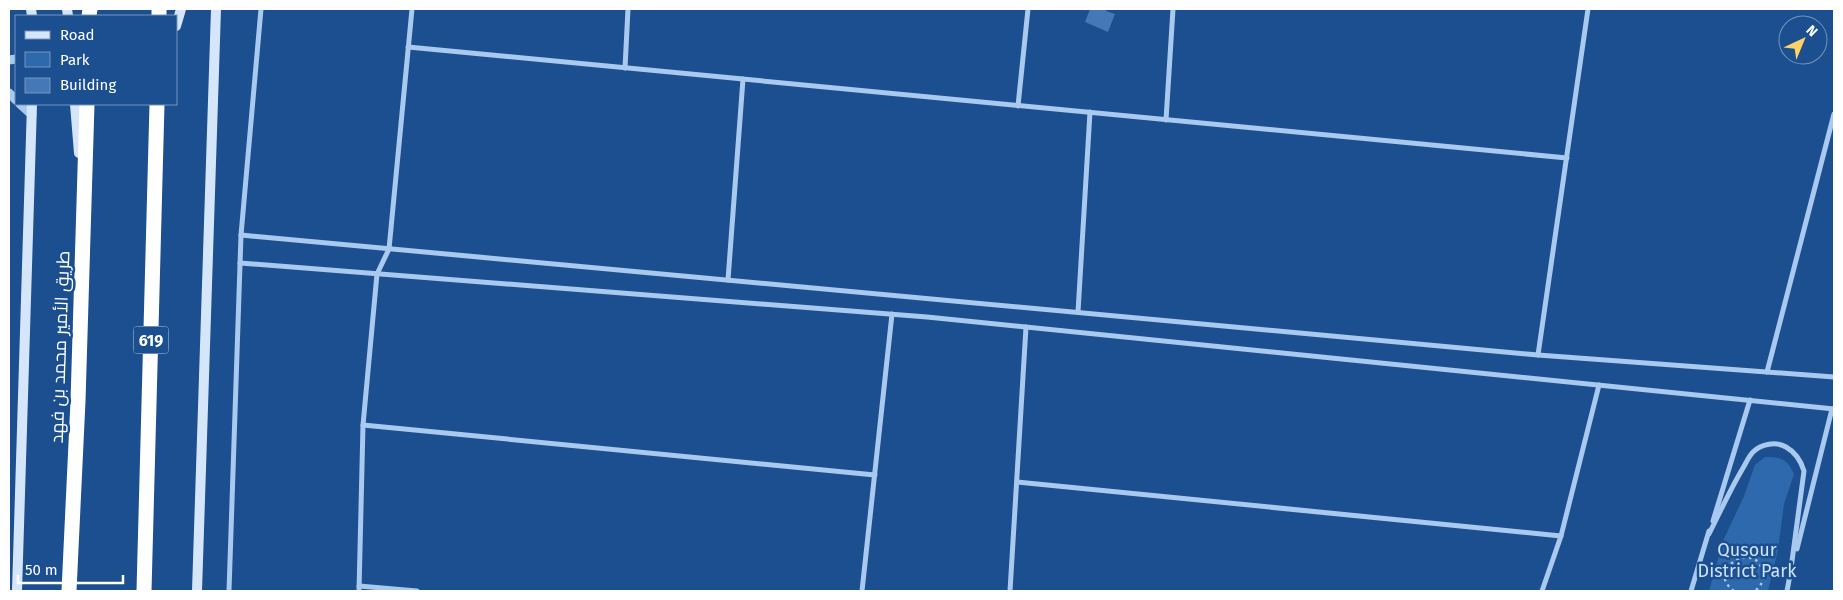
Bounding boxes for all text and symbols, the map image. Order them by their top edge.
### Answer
legend [15,15,178,105]
north arrow [1778,15,1828,65]
text: N [1802,22,1821,40]
text: Road [60,26,95,44]
text: Park [60,51,90,69]
text: Building [60,76,116,94]
street label: طريق الأمير محمد بن فهد [46,250,75,444]
road number: 619 [134,326,168,354]
park label: Qusour District Park [1698,539,1797,582]
scale bar [18,552,122,584]
text: 50 m [25,561,58,579]

